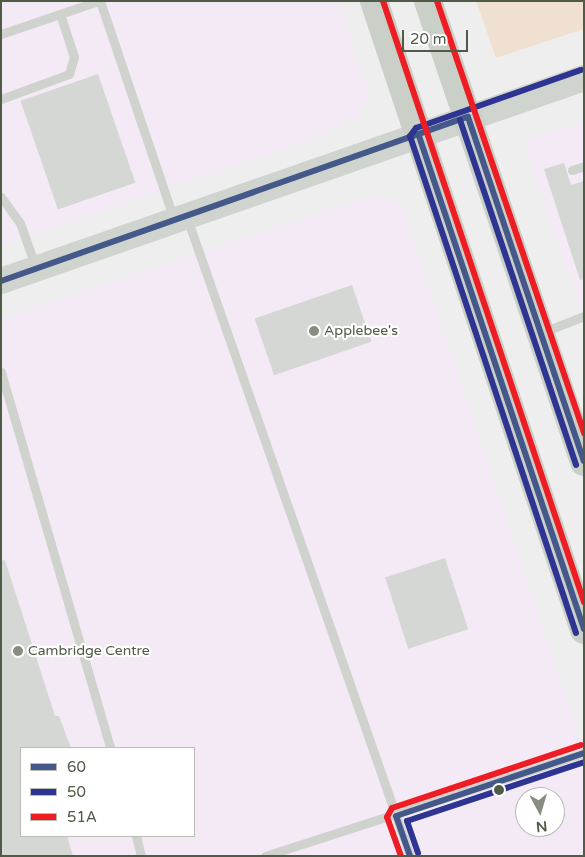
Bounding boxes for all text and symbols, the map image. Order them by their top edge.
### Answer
scale bar [405,20,471,52]
text: 20 m [410,30,447,48]
place label: Applebee's [324,323,398,339]
marker: Applebee's [308,325,320,337]
place label: Cambridge Centre [28,643,150,659]
marker: Cambridge Centre [12,645,24,657]
legend [20,747,195,837]
text: 60 [67,758,86,776]
text: 50 [67,783,86,801]
unlabelled marker [494,785,504,795]
north arrow [515,787,565,837]
text: 51A [67,808,97,826]
text: N [535,817,548,835]

